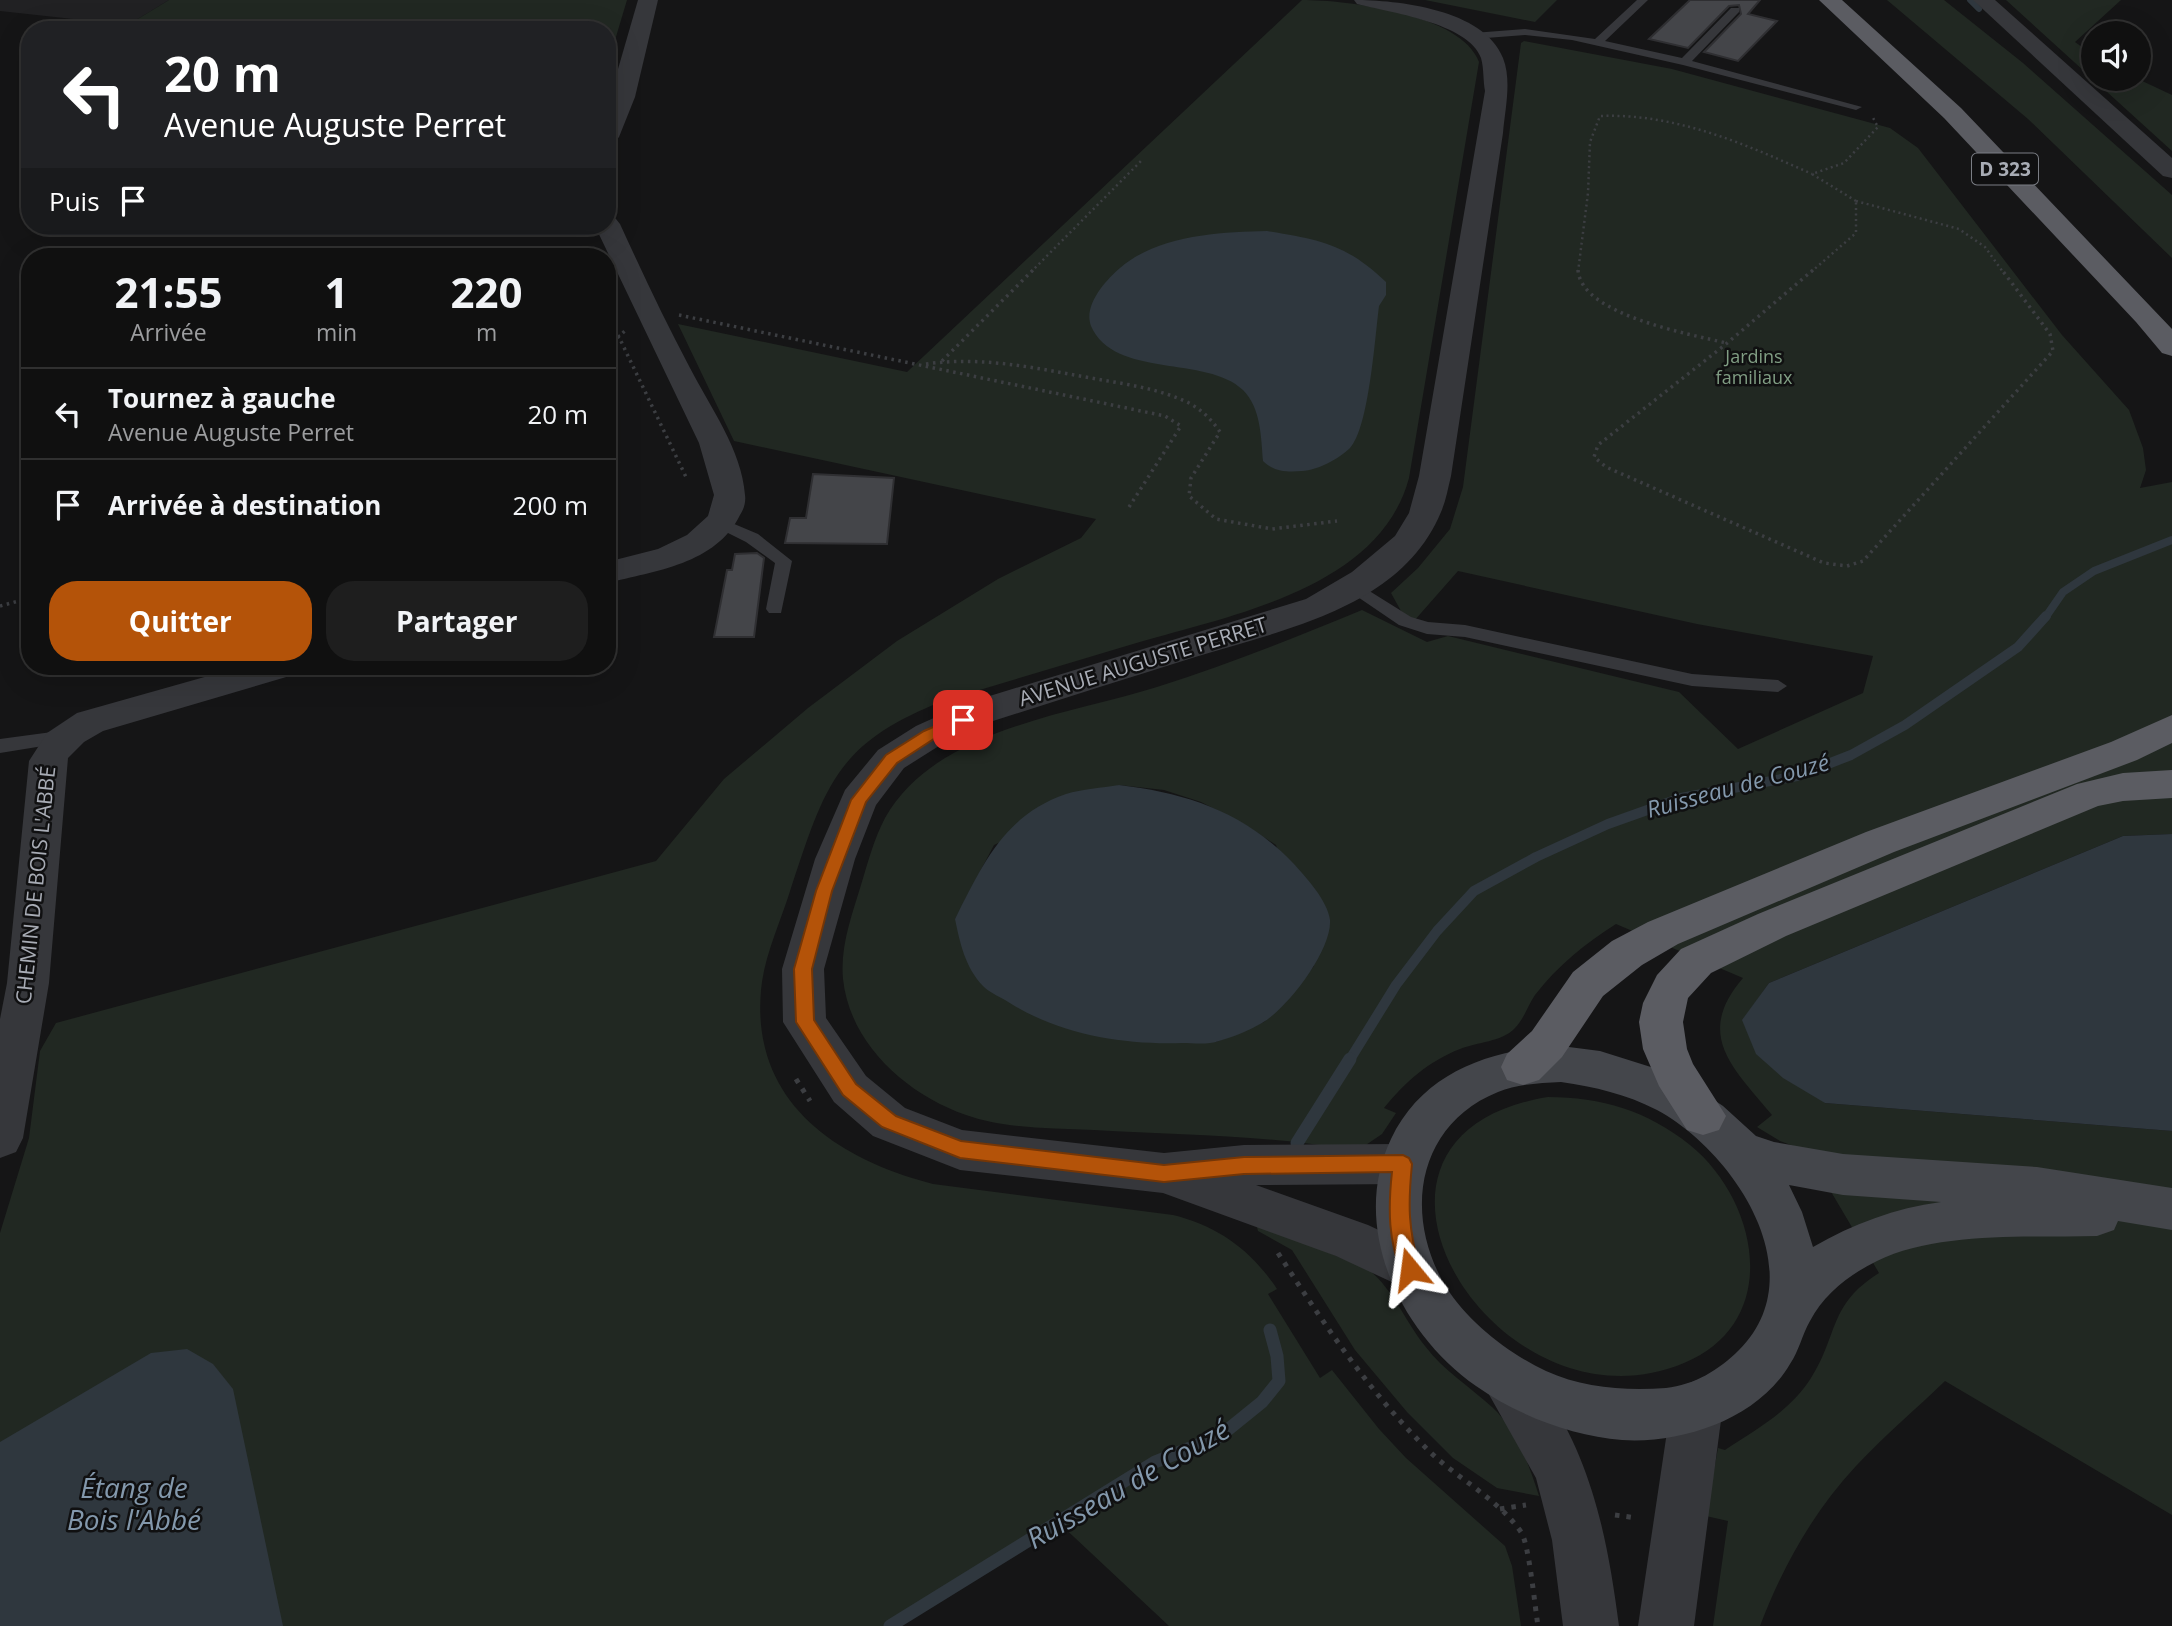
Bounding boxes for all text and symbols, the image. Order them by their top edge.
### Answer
map controls [2081,21,2151,91]
button: sound [2081,21,2151,91]
text: 20 m [164,40,281,106]
icon: left [49,49,140,140]
text: Avenue Auguste Perret [164,103,506,146]
road number: D 323 [1972,154,2038,184]
icon: arrive [114,182,152,220]
text: Puis [49,183,100,219]
text: 21:55 [114,263,222,320]
text: 1 [324,263,349,320]
text: 220 [451,263,523,320]
text: Arrivée [130,316,207,348]
text: min [316,316,357,348]
text: m [476,316,497,348]
park label: Jardins familiaux [1716,344,1793,389]
text: Tournez à gauche [108,380,336,416]
icon: left [49,395,87,433]
text: 20 m [527,396,588,432]
text: Avenue Auguste Perret [108,416,354,448]
icon: arrive [49,486,87,524]
text: Arrivée à destination [108,487,381,523]
text: 200 m [513,487,588,523]
button: Quitter [49,581,312,661]
button: Partager [326,581,588,661]
street label: AVENUE AUGUSTE PERRET [1015,610,1271,712]
pin [933,690,993,750]
icon: arrive [944,701,982,739]
water label: Ruisseau de Couzé [1643,745,1833,825]
street label: CHEMIN DE BOIS L'ABBÉ [9,765,61,1005]
position arrow [1373,1232,1447,1306]
water label: Ruisseau de Couzé [1019,1409,1236,1557]
water label: Étang de Bois l'Abbé [67,1468,201,1538]

